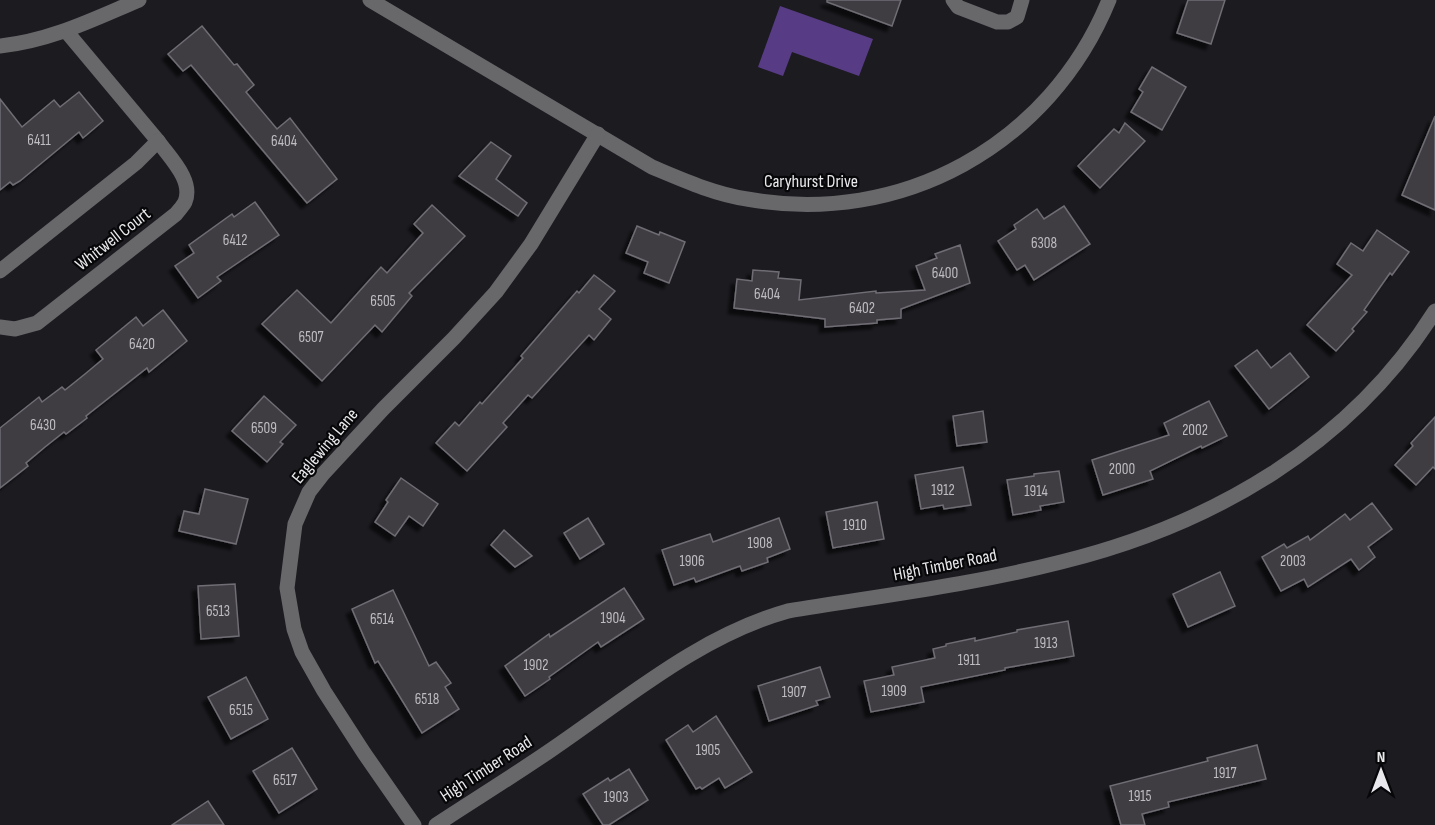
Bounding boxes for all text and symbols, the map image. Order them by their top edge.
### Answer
house number: 6411 [27,131,52,150]
house number: 6404 [271,132,297,151]
street label: Caryhurst Drive [764,171,858,192]
street label: Whitwell Court [71,203,155,275]
house number: 6412 [223,231,247,250]
house number: 6308 [1031,234,1057,253]
house number: 6400 [932,264,958,283]
house number: 6404 [754,285,780,304]
house number: 6505 [370,292,396,311]
house number: 6402 [849,299,875,318]
house number: 6507 [298,328,324,347]
house number: 6420 [129,335,155,354]
street label: Eaglewing Lane [288,404,362,488]
house number: 6430 [30,416,56,435]
house number: 6509 [251,419,277,438]
house number: 2002 [1182,421,1208,440]
house number: 2000 [1109,460,1135,479]
house number: 1912 [931,481,955,500]
house number: 1914 [1024,482,1048,501]
house number: 1910 [843,516,867,535]
house number: 1908 [747,534,773,553]
street label: High Timber Road [891,545,999,585]
house number: 1906 [679,552,705,571]
house number: 2003 [1280,552,1306,571]
house number: 6513 [206,602,230,621]
house number: 1904 [601,609,625,628]
house number: 6514 [370,610,394,629]
house number: 1913 [1034,634,1058,653]
house number: 1911 [958,651,981,670]
house number: 1902 [524,656,548,675]
house number: 1909 [881,682,907,701]
house number: 1907 [782,683,806,702]
house number: 6518 [415,690,439,709]
house number: 6515 [229,701,253,720]
street label: High Timber Road [436,732,536,806]
house number: 1905 [696,741,720,760]
north arrow [1351,741,1411,801]
text: N [1377,748,1385,767]
house number: 1917 [1213,764,1237,783]
house number: 6517 [273,771,297,790]
house number: 1915 [1128,787,1152,806]
house number: 1903 [604,788,628,807]

